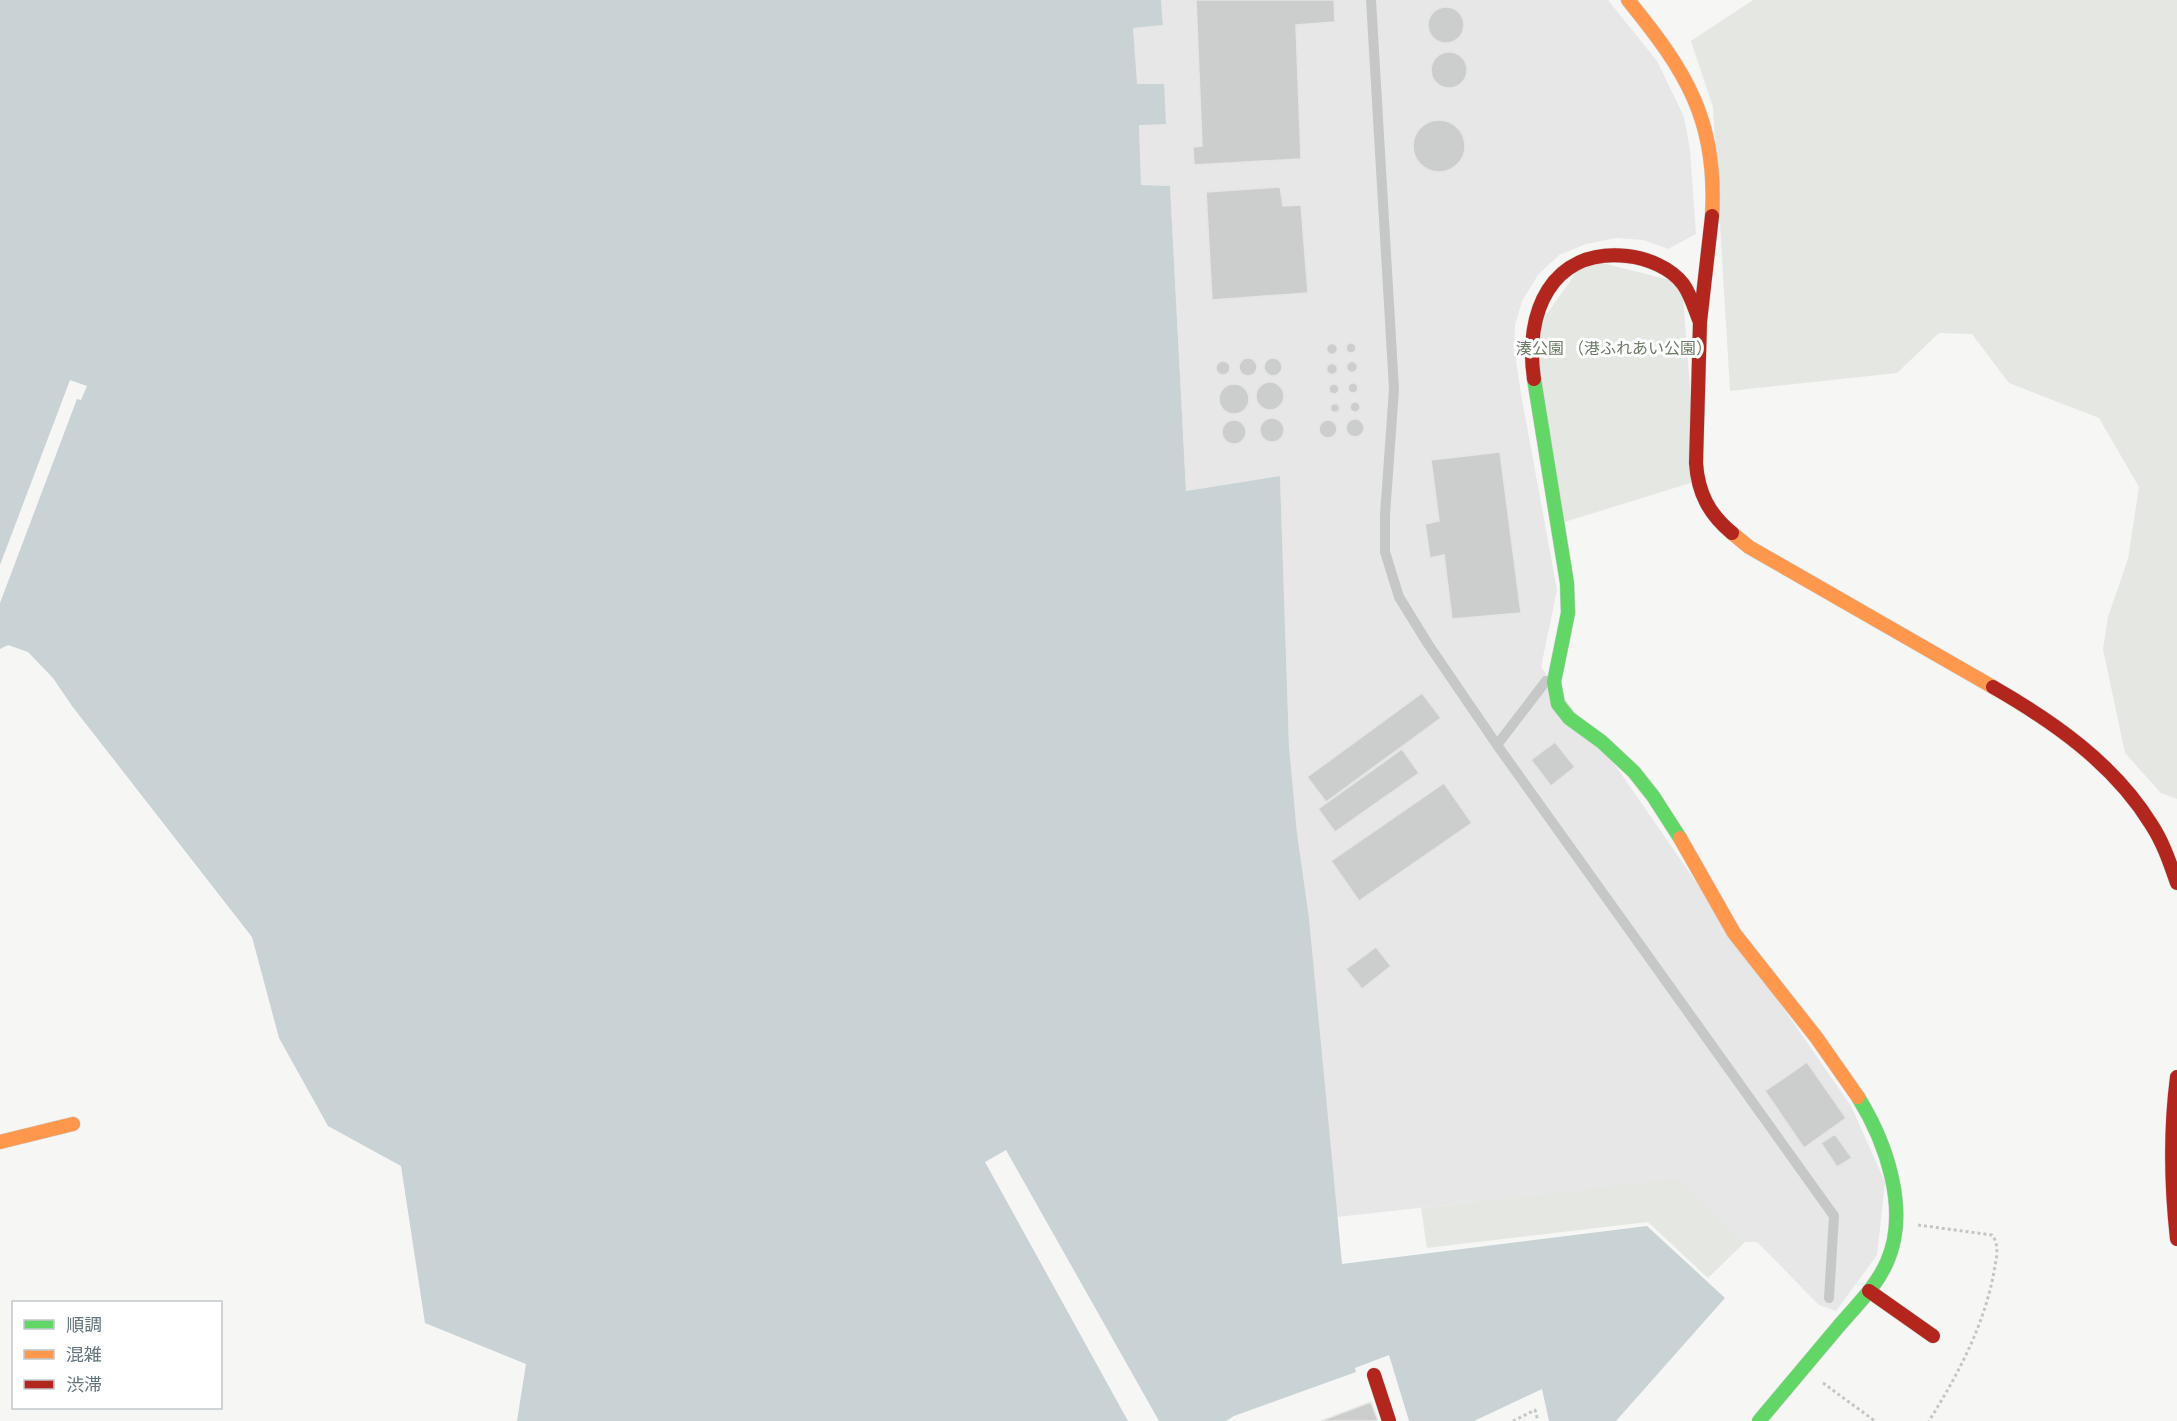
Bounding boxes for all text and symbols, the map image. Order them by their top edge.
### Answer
park label: 湊公園 （港ふれあい公園） [1516,339,1712,358]
legend [12,1301,222,1409]
text: 順調 [66,1314,102,1335]
text: 混雑 [66,1344,102,1365]
text: 渋滞 [66,1374,102,1395]

